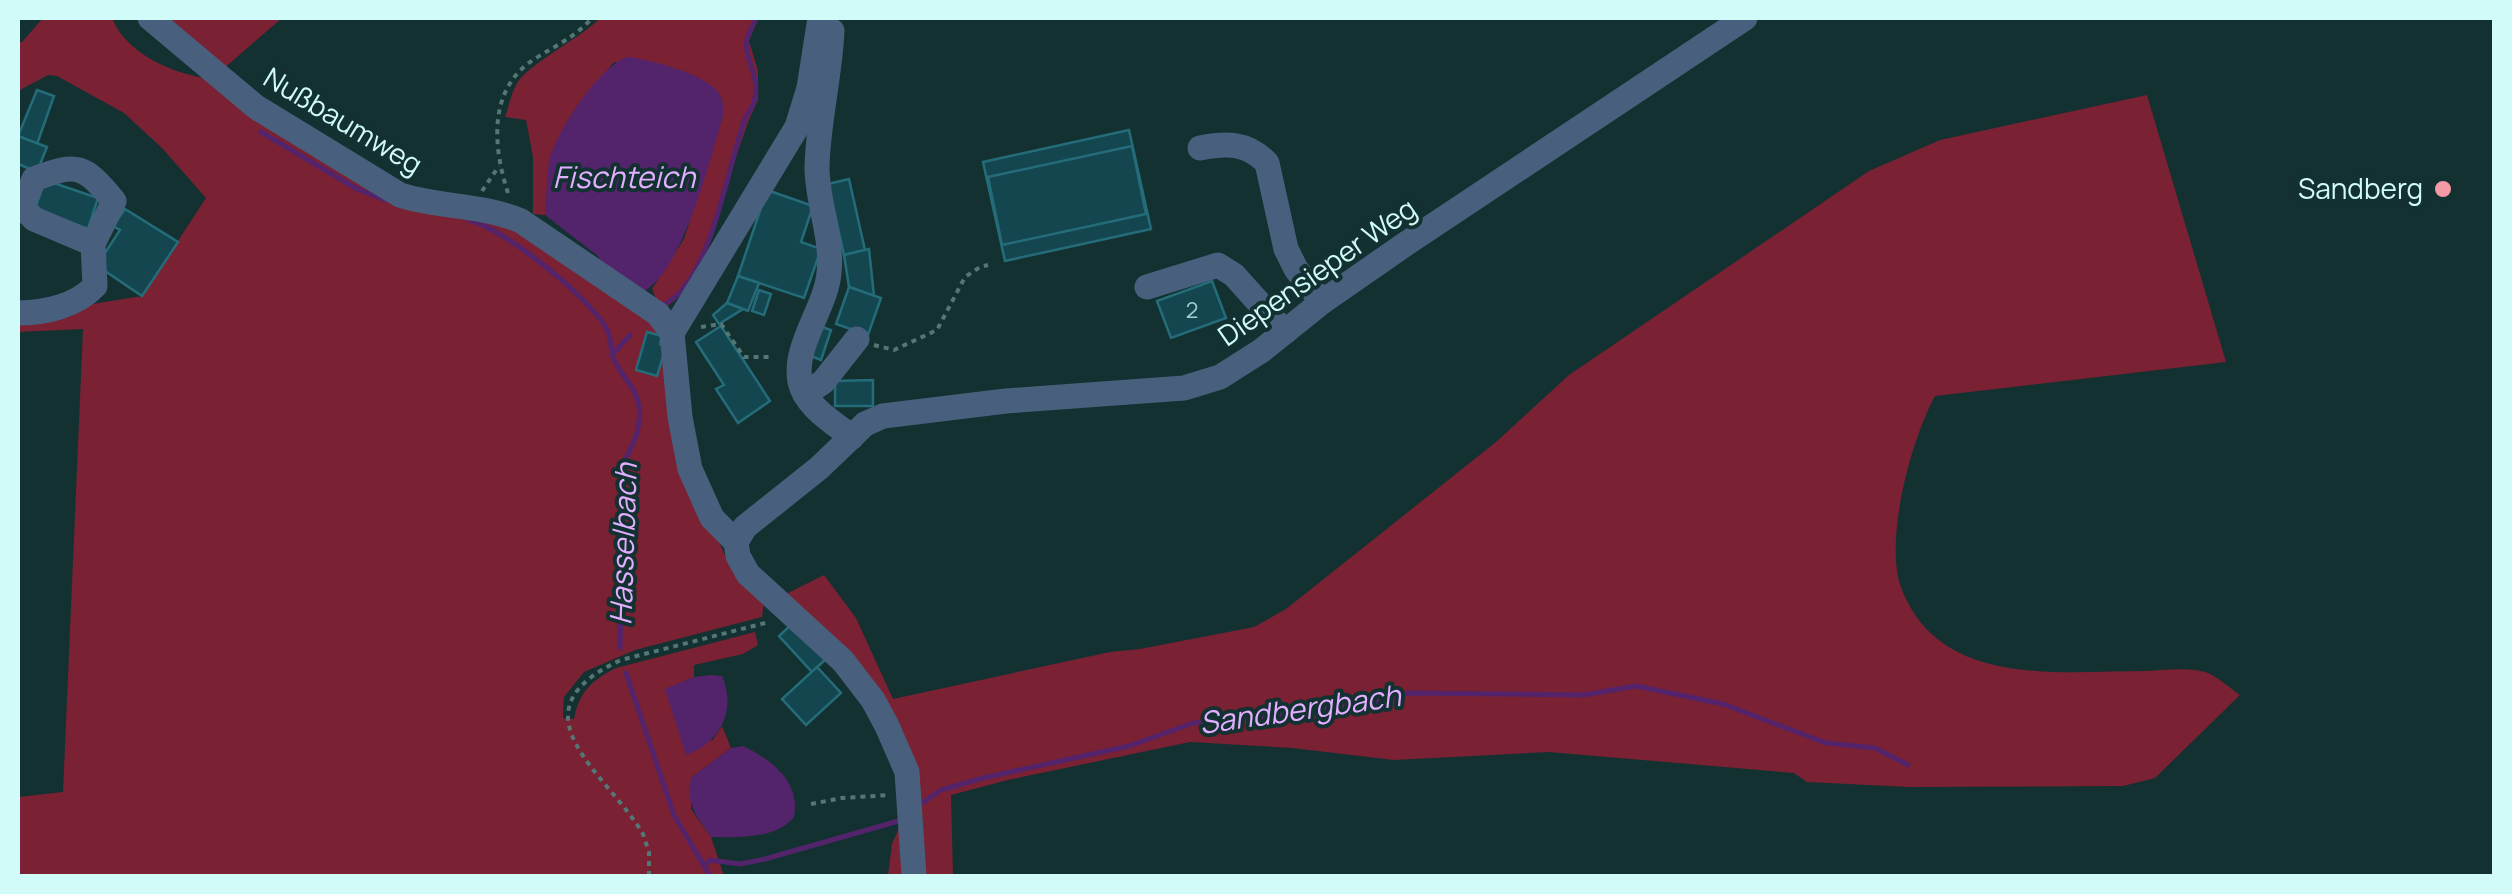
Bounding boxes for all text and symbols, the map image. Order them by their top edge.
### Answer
street label: Nußbaumweg [257,58,430,182]
water label: Fischteich [553,156,697,197]
place label: Sandberg [2298,169,2423,207]
marker: Sandberg [2432,178,2454,200]
street label: Diepensieper Weg [1210,189,1423,354]
house number: 2 [1186,295,1198,325]
water label: Hasselbach [599,461,646,626]
water label: Sandbergbach [1197,674,1404,743]

